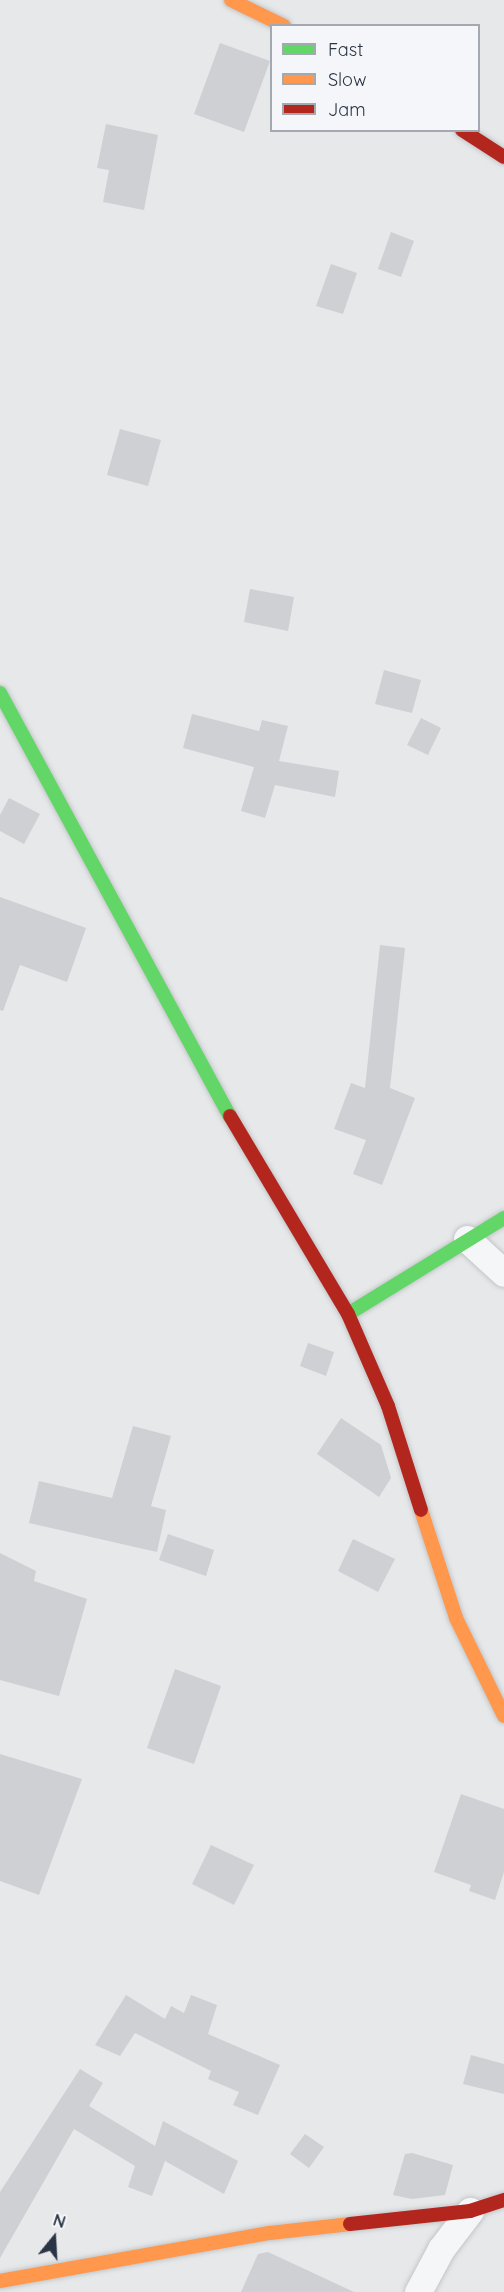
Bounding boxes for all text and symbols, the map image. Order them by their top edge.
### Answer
legend [270,24,480,132]
text: Fast [328,38,363,61]
text: Slow [328,68,366,91]
text: Jam [328,98,366,121]
north arrow [24,2208,84,2268]
text: N [51,2210,68,2232]

